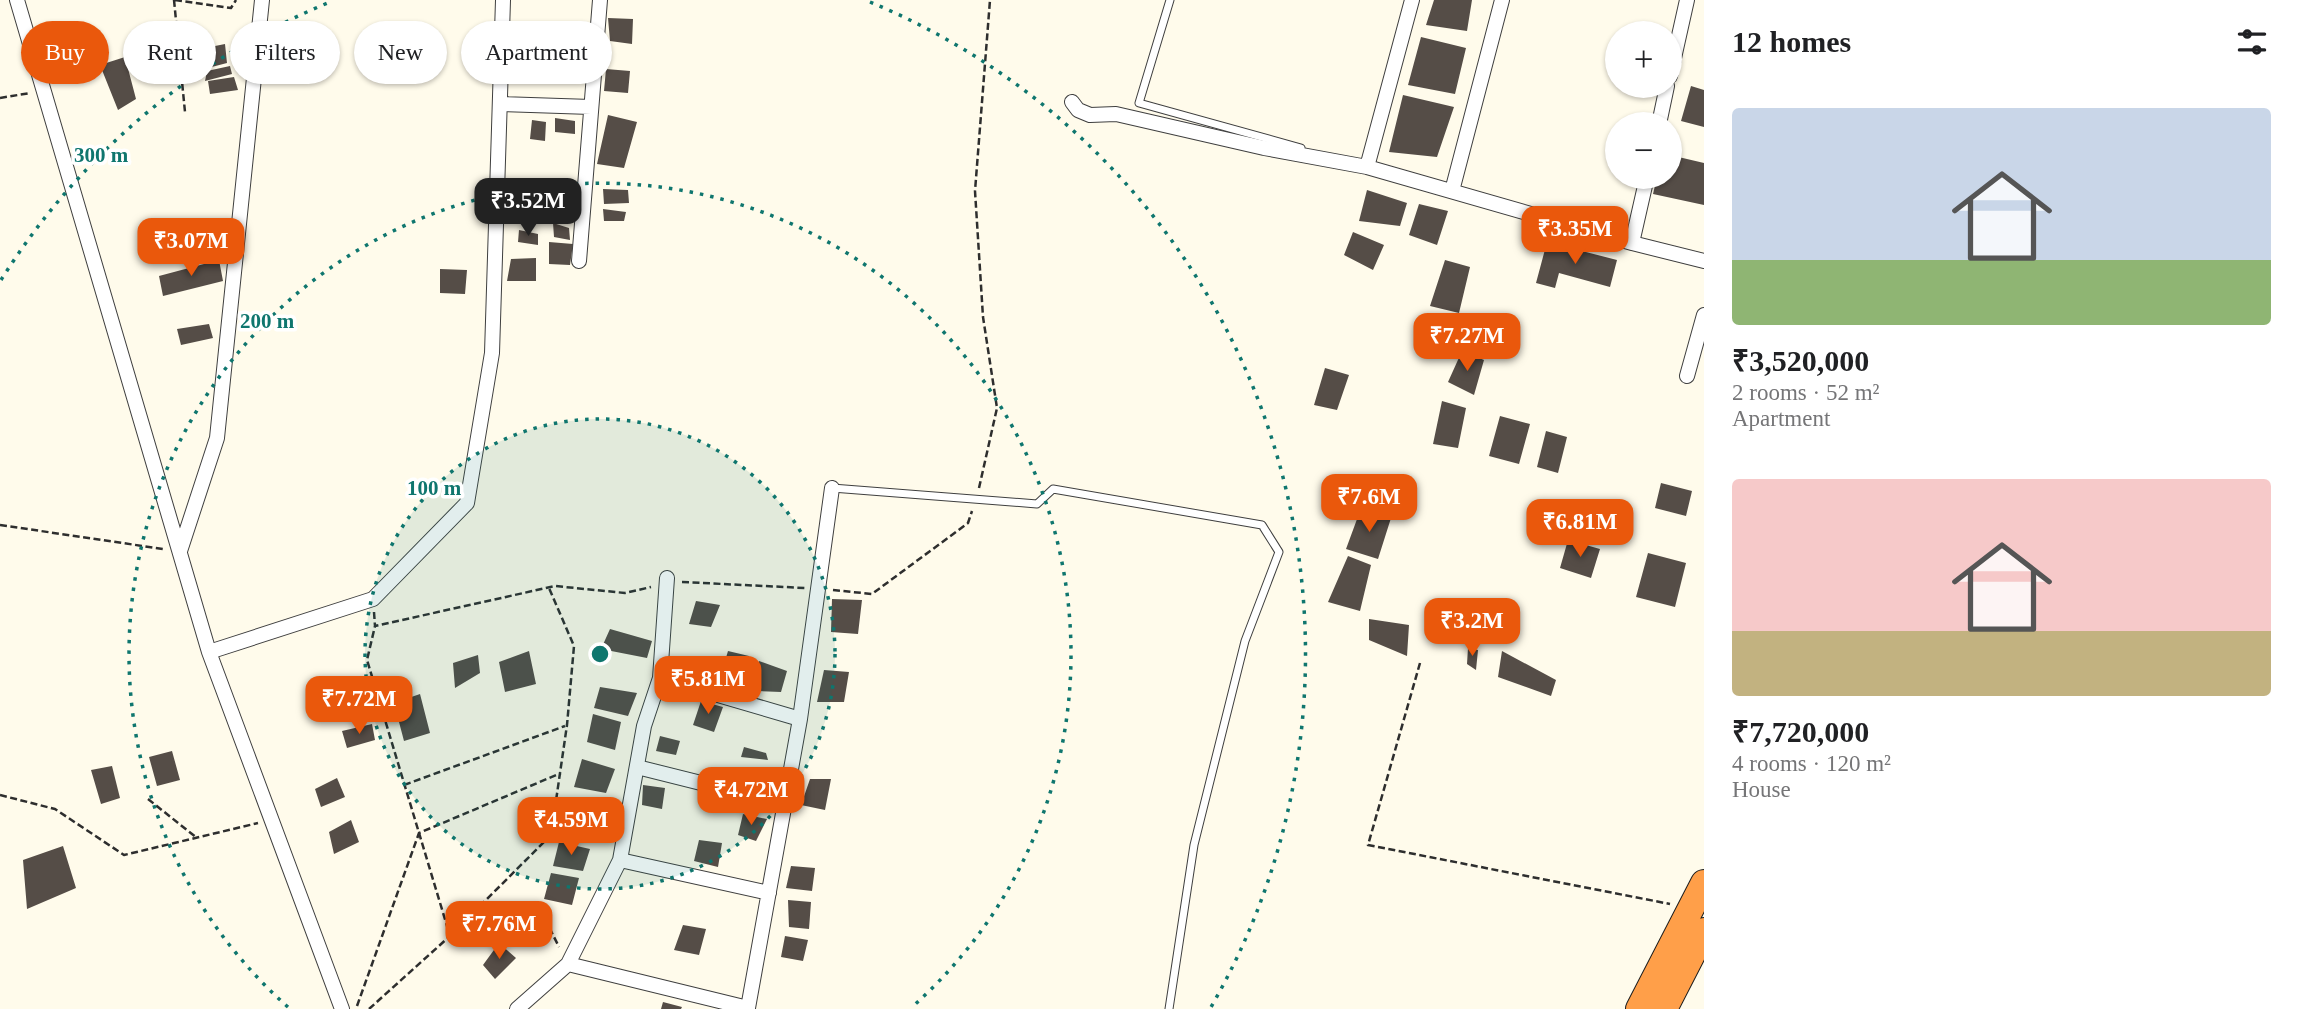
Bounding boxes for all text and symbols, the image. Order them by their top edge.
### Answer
chip: Buy [21,21,109,84]
chip: Rent [123,21,216,84]
chip: Filters [230,21,340,84]
chip: New [354,21,447,84]
chip: Apartment [461,21,612,84]
map controls [1605,21,1682,189]
button: + [1605,21,1682,98]
icon: filters [2233,23,2271,61]
text: 12 homes [1732,25,1851,58]
button: − [1605,112,1682,189]
text: 300 m [74,143,129,167]
icon: home [1939,153,2065,279]
pin: ₹3.52M [471,178,585,238]
text: ₹3.52M [490,188,566,213]
pin: ₹3.35M [1518,206,1632,266]
text: ₹3.35M [1537,216,1613,241]
pin: ₹3.07M [134,218,248,278]
text: ₹3.07M [153,228,229,253]
text: 200 m [240,309,295,333]
pin: ₹7.27M [1410,314,1524,373]
text: ₹7.27M [1429,323,1505,348]
text: ₹3,520,000 [1732,344,1869,377]
text: 2 rooms · 52 m² [1732,380,1879,405]
text: Apartment [1732,406,1830,431]
pin: ₹7.6M [1320,475,1418,534]
text: 100 m [407,476,462,500]
text: ₹7.6M [1337,484,1401,509]
pin: ₹6.81M [1523,500,1637,559]
text: ₹6.81M [1542,509,1618,534]
icon: home [1939,524,2065,650]
pin: ₹3.2M [1423,598,1521,658]
text: ₹3.2M [1440,608,1504,633]
centre of rings [588,642,612,666]
pin: ₹5.81M [651,656,765,716]
text: ₹5.81M [670,666,746,691]
pin: ₹7.72M [302,676,416,736]
text: ₹7.72M [321,686,397,711]
text: ₹7,720,000 [1732,715,1869,748]
text: 4 rooms · 120 m² [1732,751,1891,776]
pin: ₹4.72M [694,768,808,827]
text: ₹4.72M [713,777,789,802]
text: House [1732,777,1791,802]
pin: ₹4.59M [514,798,628,857]
text: ₹4.59M [533,807,609,832]
pin: ₹7.76M [442,902,556,961]
text: ₹7.76M [461,911,537,936]

